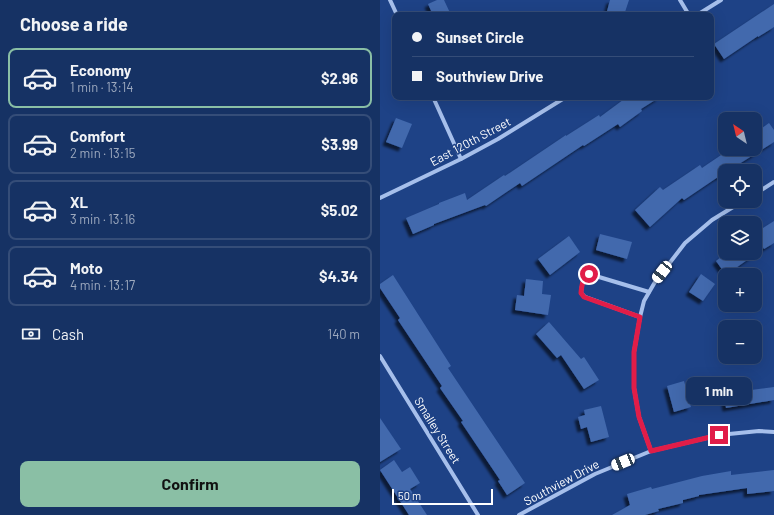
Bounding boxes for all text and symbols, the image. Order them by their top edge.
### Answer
text: Choose a ride [20,13,128,35]
text: Sunset Circle [436,28,524,46]
icon: car [22,60,58,96]
text: Economy [70,61,131,79]
text: Southview Drive [436,67,544,85]
text: $2.96 [321,69,358,87]
text: 1 min · 13:14 [70,79,134,95]
north arrow [718,112,762,156]
map controls [718,112,762,364]
street label: East 120th Street [427,114,513,168]
icon: car [22,126,58,162]
text: Comfort [70,127,125,145]
text: $3.99 [321,135,358,153]
text: 2 min · 13:15 [70,145,135,161]
button: locate [718,164,762,208]
icon: car [22,192,58,228]
text: XL [70,193,88,211]
text: $5.02 [321,201,358,219]
text: 3 min · 13:16 [70,211,135,227]
button: layers [718,216,762,260]
icon: car [22,258,58,294]
text: Moto [70,259,103,277]
car [650,259,674,285]
route start [580,265,598,283]
text: $4.34 [319,267,358,285]
button: + [718,268,762,312]
text: 4 min · 13:17 [70,277,135,293]
button: − [718,320,762,364]
icon: cash [20,323,42,345]
text: Cash [52,325,84,343]
text: 140 m [328,326,360,342]
callout: 1 min [686,377,752,405]
text: 1 min [705,383,733,399]
street label: Smalley Street [412,394,464,466]
route end [710,426,728,444]
car [610,452,636,472]
street label: Southview Drive [521,456,601,508]
button: Confirm [20,461,360,507]
scale bar [392,487,493,506]
text: 50 m [398,489,421,502]

